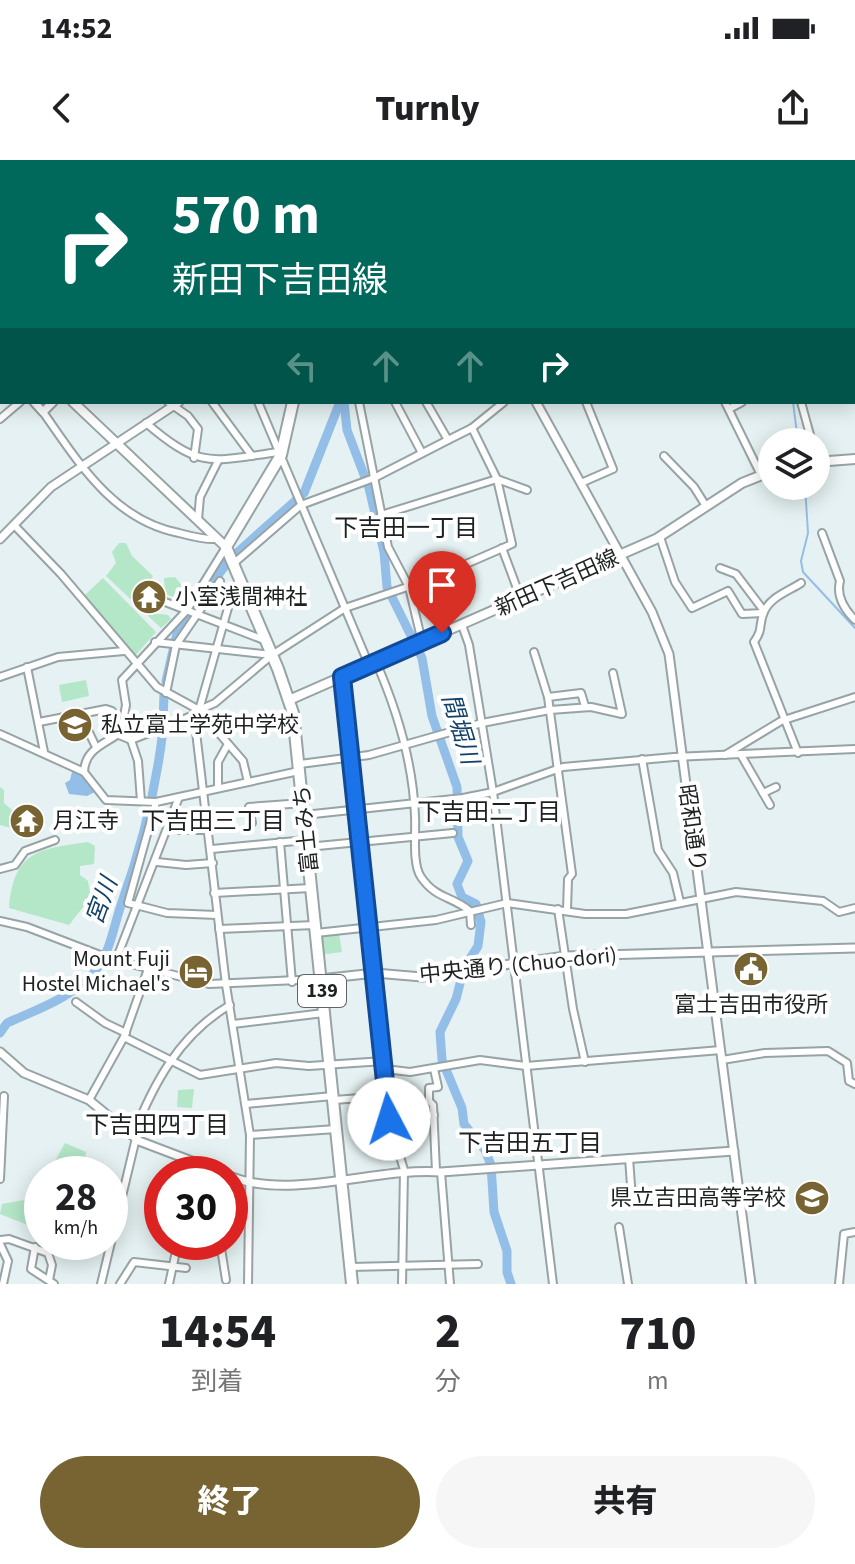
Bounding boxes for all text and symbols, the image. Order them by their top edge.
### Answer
text: 14:52 [40,7,112,50]
text: Turnly [375,83,480,134]
icon: back [40,86,84,130]
icon: share [771,86,815,130]
text: 570 m [172,176,320,255]
icon: right [40,192,144,296]
text: 新田下吉田線 [172,255,388,306]
icon: left [280,344,324,388]
icon: ahead [364,344,408,388]
icon: ahead [448,344,492,388]
icon: right [532,344,576,388]
map controls [758,428,830,500]
button: layers [758,428,830,500]
district label: 下吉田一丁目 [334,511,478,546]
street label: 新田下吉田線 [490,542,624,624]
pin [408,551,476,633]
icon: arrive [420,563,464,607]
temple icon: 小室浅間神社 [130,578,168,616]
place label: 小室浅間神社 [175,581,307,613]
water label: 間堀川 [433,689,488,771]
school or university icon: 私立富士学苑中学校 [56,706,94,744]
place label: 私立富士学苑中学校 [101,709,299,741]
street label: 昭和通り [670,782,714,874]
street label: 富士みち [285,784,327,874]
district label: 下吉田二丁目 [417,795,561,830]
temple icon: 月江寺 [8,802,46,840]
district label: 下吉田三丁目 [141,804,285,839]
place label: 月江寺 [53,805,119,837]
water label: 宮川 [77,870,128,930]
street label: 中央通り (Chuo-dori) [418,939,618,991]
place label: Mount Fuji Hostel Michael's [22,943,170,1000]
public building icon: 富士吉田市役所 [732,950,770,988]
hotel icon: Mount Fuji Hostel Michael's [177,953,215,991]
road number: 139 [298,975,346,1007]
place label: 富士吉田市役所 [674,989,828,1021]
position arrow [347,1077,431,1161]
district label: 下吉田四丁目 [85,1108,229,1143]
district label: 下吉田五丁目 [458,1126,602,1161]
speed limit sign: 30 [144,1156,248,1260]
text: 28 [55,1169,97,1226]
school or university icon: 県立吉田高等学校 [793,1179,831,1217]
place label: 県立吉田高等学校 [610,1182,786,1214]
text: km/h [54,1214,98,1242]
text: 14:54 [159,1298,276,1366]
text: 2 [435,1298,461,1366]
text: 710 [619,1300,696,1368]
text: m [647,1362,669,1399]
text: 到着 [191,1363,243,1400]
text: 分 [435,1363,461,1400]
button: 終了 [40,1456,420,1548]
button: 共有 [436,1456,815,1548]

